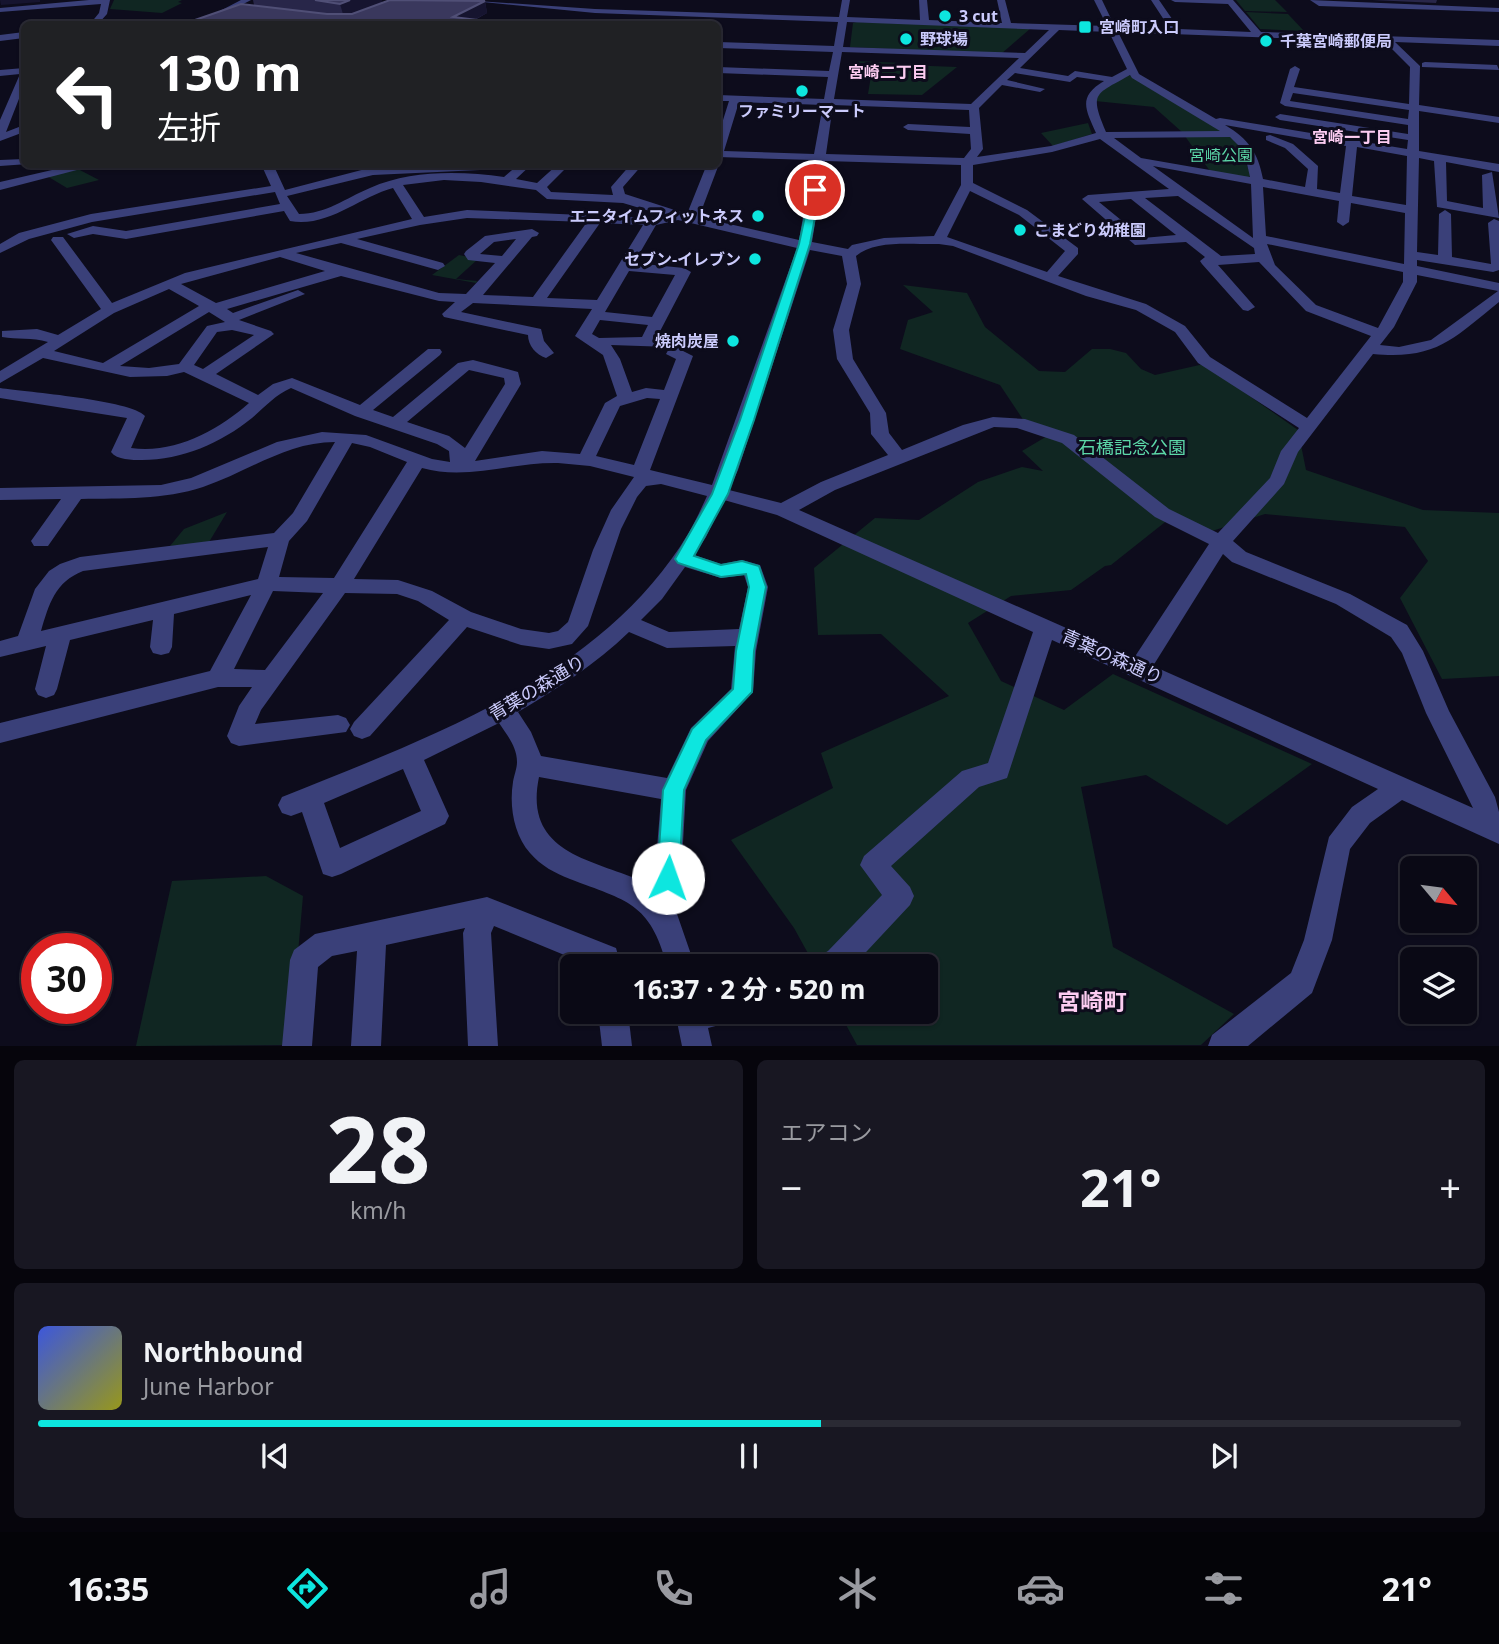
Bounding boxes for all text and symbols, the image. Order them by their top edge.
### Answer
place label: 3 cut [959,5,998,27]
marker: 3 cut [937,8,953,24]
place label: 宮崎町入口 [1099,16,1179,38]
marker: 宮崎町入口 [1077,19,1093,35]
place label: 野球場 [920,28,968,50]
place label: 千葉宮崎郵便局 [1280,30,1392,52]
marker: 野球場 [898,31,914,47]
marker: 千葉宮崎郵便局 [1258,33,1274,49]
text: 130 m [157,39,302,105]
icon: left [42,49,133,140]
district label: 宮崎二丁目 [848,61,928,83]
marker: ファミリーマート [794,83,810,99]
place label: ファミリーマート [738,100,866,122]
text: 左折 [157,105,221,148]
district label: 宮崎一丁目 [1312,126,1392,148]
park label: 宮崎公園 [1189,144,1253,166]
pin [785,160,845,220]
icon: arrive [796,171,834,209]
place label: エニタイムフィットネス [570,205,744,227]
marker: エニタイムフィットネス [750,208,766,224]
place label: こまどり幼稚園 [1034,219,1146,241]
marker: こまどり幼稚園 [1012,222,1028,238]
place label: セブン-イレブン [624,248,741,270]
marker: セブン-イレブン [747,251,763,267]
place label: 焼肉炭屋 [655,330,719,352]
marker: 焼肉炭屋 [725,333,741,349]
park label: 石橋記念公園 [1078,435,1186,459]
street label: 青葉の森通り [1058,623,1167,689]
street label: 青葉の森通り [484,649,589,725]
position arrow [631,841,705,915]
north arrow [1400,856,1477,933]
map controls [1400,856,1477,1024]
speed limit sign: 30 [21,933,112,1024]
button: layers [1400,947,1477,1024]
text: 16:37 · 2 分 · 520 m [633,971,865,1007]
district label: 宮崎町 [1058,985,1127,1017]
text: 28 [326,1086,430,1210]
text: エアコン [781,1116,873,1148]
text: 21° [1080,1151,1162,1222]
text: − [781,1161,802,1213]
text: + [1439,1161,1461,1213]
text: km/h [350,1194,407,1226]
text: Northbound [143,1334,303,1370]
text: June Harbor [143,1370,274,1402]
icon: previous [256,1437,294,1475]
icon: pause [730,1437,768,1475]
icon: next [1205,1437,1243,1475]
icon: directions [283,1564,332,1613]
icon: music [466,1564,515,1613]
icon: phone [649,1564,698,1613]
icon: climate [833,1564,882,1613]
icon: car [1016,1564,1065,1613]
icon: filters [1199,1564,1248,1613]
text: 16:35 [67,1567,149,1610]
text: 21° [1382,1567,1432,1610]

